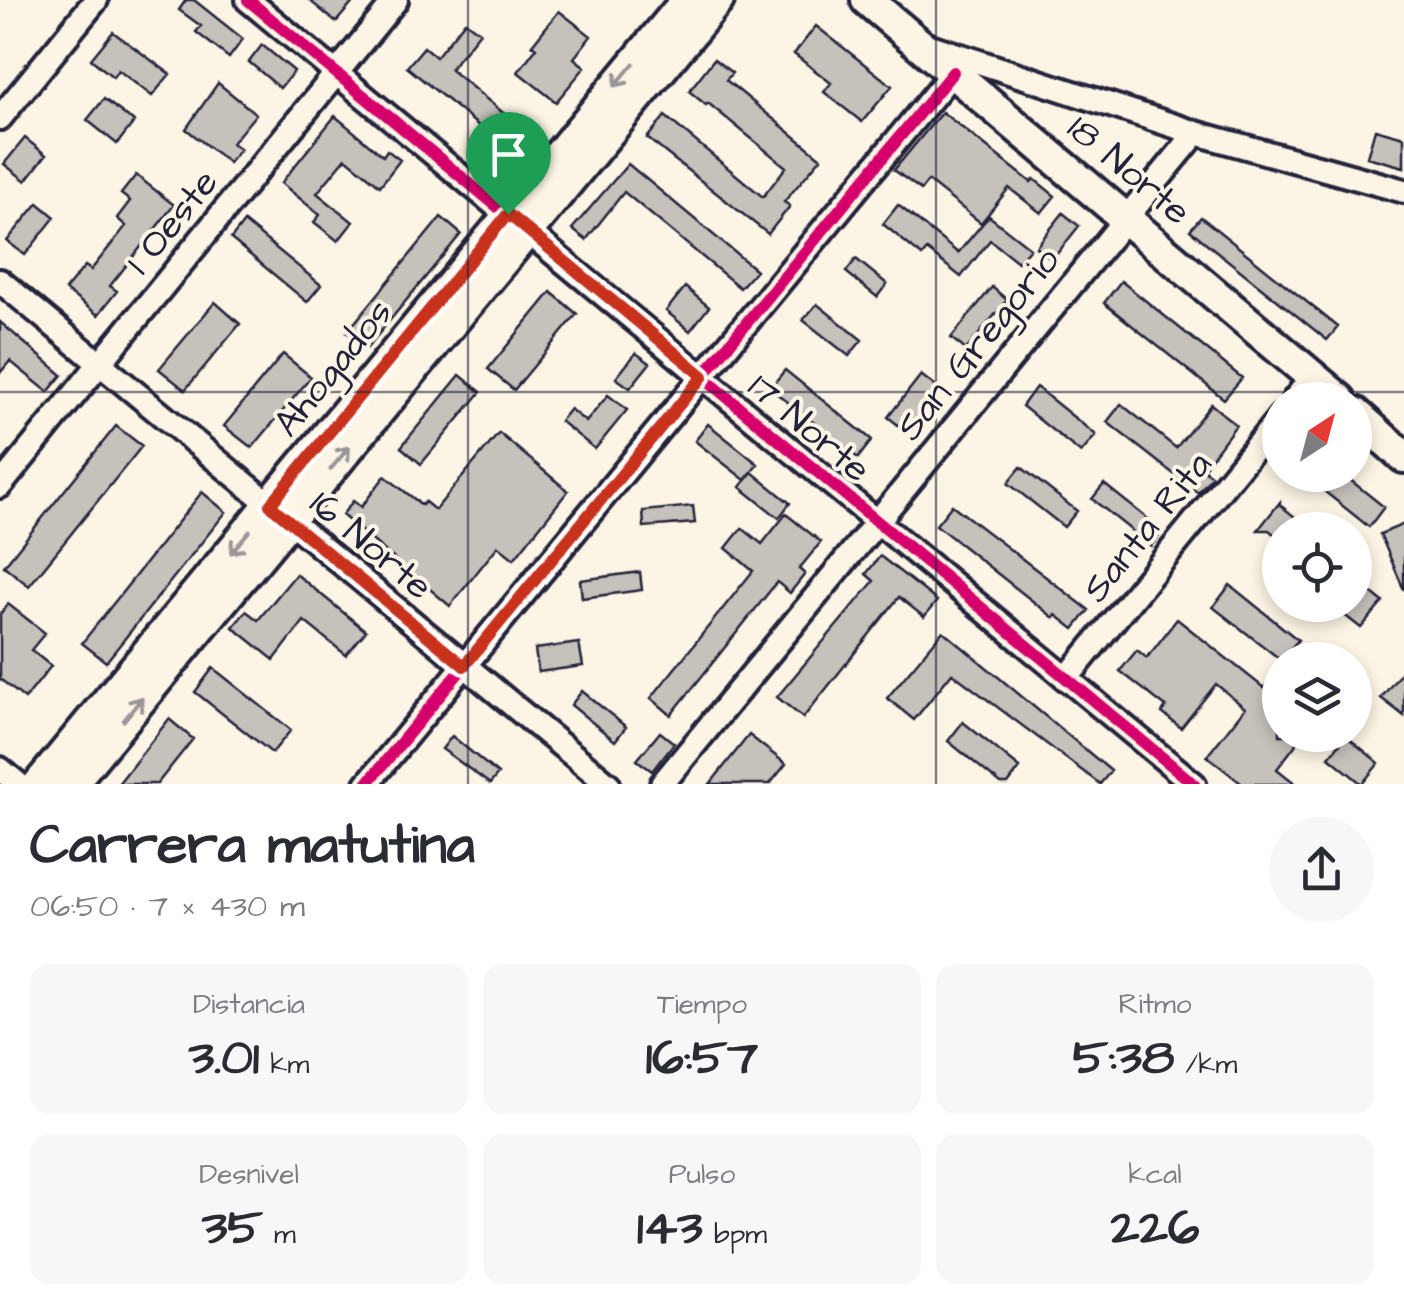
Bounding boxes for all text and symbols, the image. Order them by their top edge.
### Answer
one-way arrow [614,61,636,87]
street label: 18 Norte [1056,103,1202,238]
pin [466,112,551,215]
icon: arrive [481,127,536,182]
street label: 1 Oeste [114,159,231,286]
street label: San Gregorio [884,237,1073,452]
street label: Ahogados [262,288,405,448]
street label: 17 Norte [736,362,881,495]
north arrow [1262,382,1372,492]
map controls [1262,382,1372,752]
street label: Santa Rita [1071,441,1224,614]
one-way arrow [329,445,351,471]
street label: 16 Norte [298,479,443,612]
button: locate [1262,512,1372,622]
one-way arrow [229,528,251,554]
button: layers [1262,642,1372,752]
one-way arrow [122,696,144,722]
text: Carrera matutina [30,808,475,884]
button: share [1269,817,1374,922]
text: 06:50 · 7 × 430 m [30,884,305,929]
text: Distancia [193,985,305,1024]
text: Tiempo [657,985,747,1024]
text: Ritmo [1118,985,1192,1024]
text: 3.01 [189,1024,259,1093]
text: 16:57 [646,1024,758,1093]
text: 5:38 [1073,1024,1174,1093]
text: km [259,1045,309,1084]
text: /km [1174,1045,1237,1084]
text: Desnivel [199,1155,299,1194]
text: Pulso [669,1155,735,1194]
text: kcal [1128,1155,1182,1194]
text: 35 [202,1194,263,1263]
text: 143 [637,1194,703,1263]
text: 226 [1111,1194,1199,1263]
text: m [263,1215,296,1254]
text: bpm [703,1215,767,1254]

